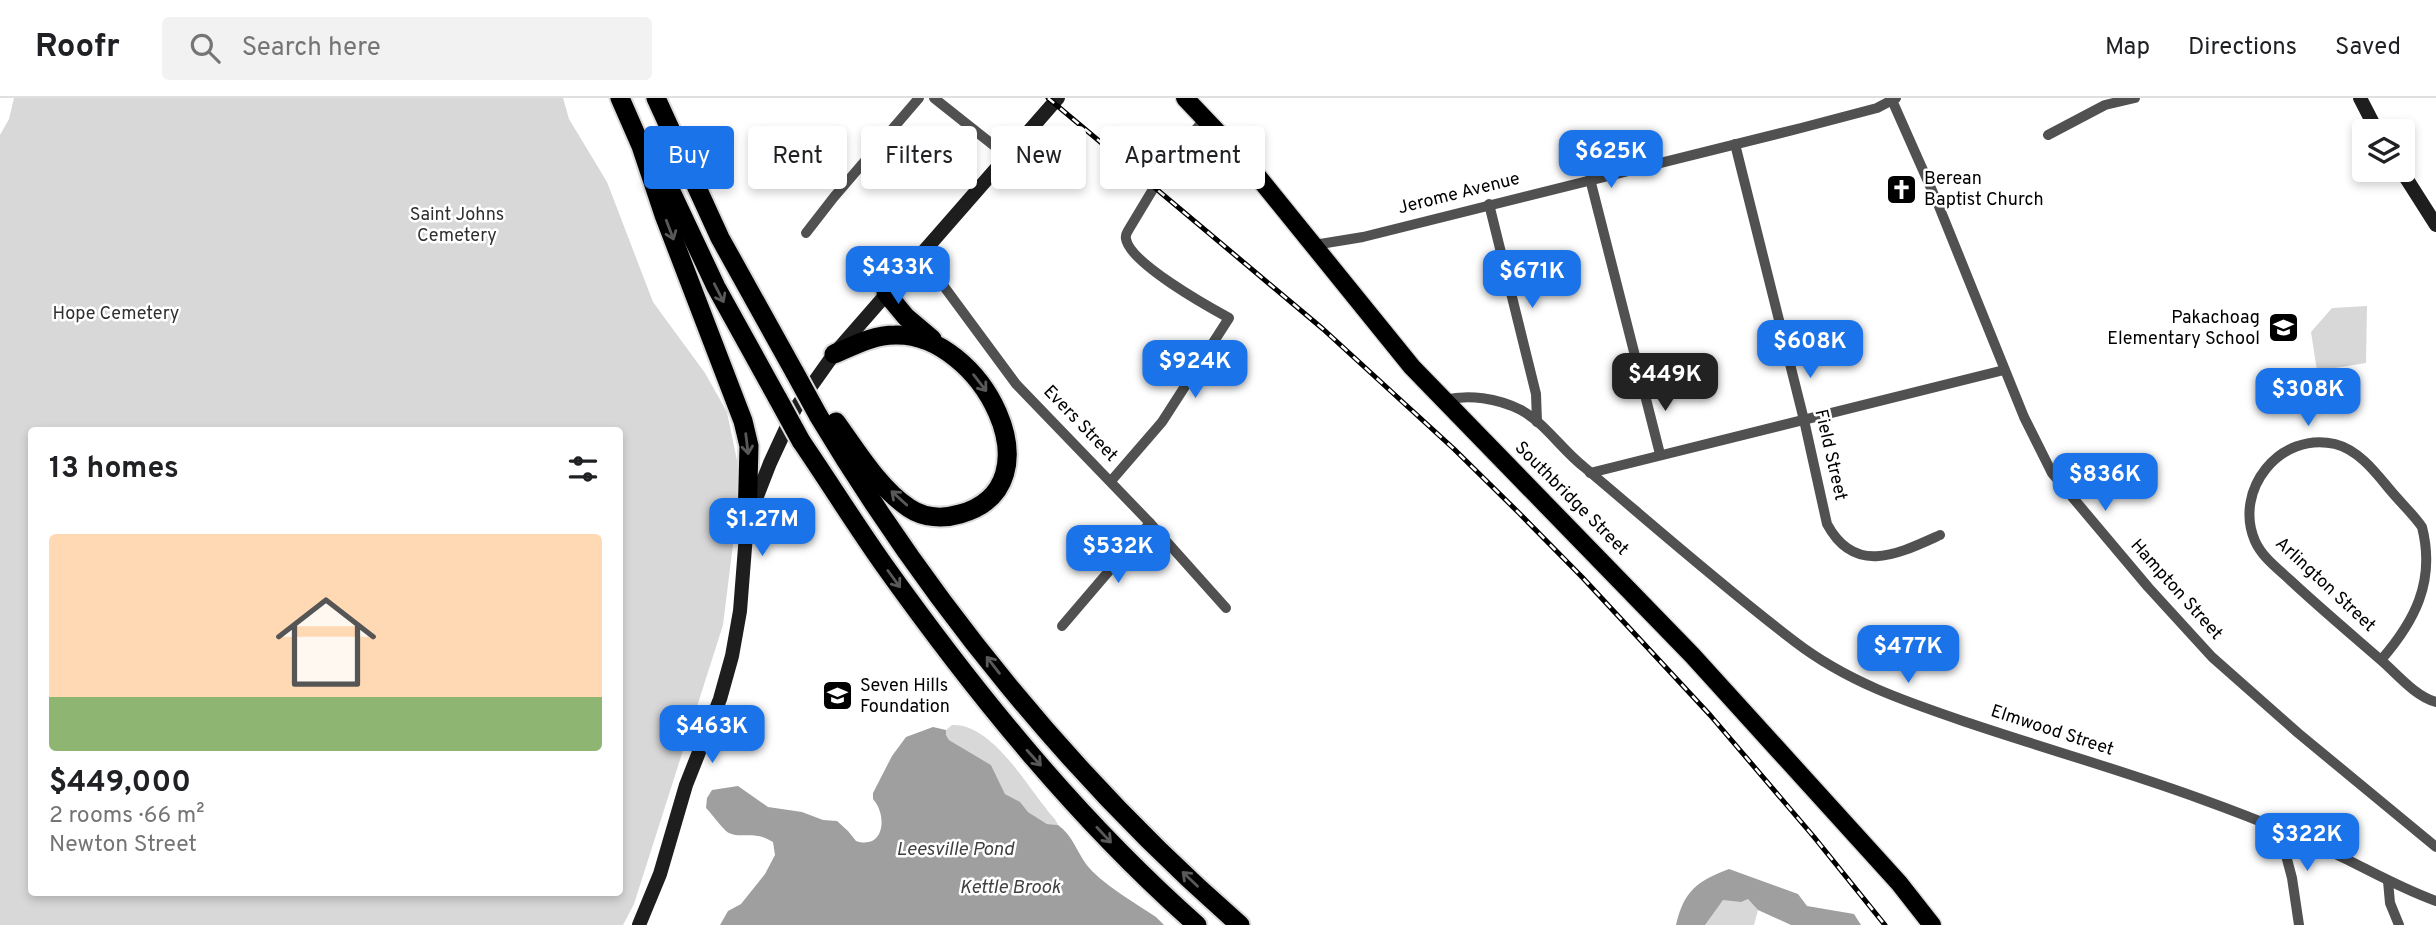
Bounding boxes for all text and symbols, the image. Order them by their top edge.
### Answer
search box [162,17,652,80]
text: Roofr [35,27,120,69]
icon: search [186,29,224,67]
text: Search here [242,32,381,65]
text: Map [2105,33,2150,63]
text: Directions [2188,33,2297,63]
text: Saved [2335,33,2401,63]
map controls [2352,119,2415,182]
button: layers [2352,119,2415,182]
chip: Buy [644,126,734,189]
chip: Rent [748,126,847,189]
chip: Filters [861,126,977,189]
chip: New [991,126,1086,189]
chip: Apartment [1100,126,1265,189]
pin: $625K [1562,130,1660,190]
text: $625K [1575,138,1647,167]
street label: Jerome Avenue [1396,168,1522,220]
place label: Berean Baptist Church [1924,168,2044,212]
church icon: Berean Baptist Church [1884,172,1918,206]
park label: Saint Johns Cemetery [410,204,504,248]
one-way arrow [665,219,678,241]
pin: $433K [849,246,947,306]
pin: $671K [1483,250,1581,310]
text: $433K [862,254,934,283]
text: $671K [1499,258,1565,287]
one-way arrow [713,282,727,303]
park label: Hope Cemetery [53,303,179,326]
place label: Pakachoag Elementary School [2107,307,2260,351]
school or university icon: Pakachoag Elementary School [2266,311,2300,345]
pin: $608K [1761,320,1859,380]
text: $608K [1773,328,1847,357]
pin: $924K [1146,341,1244,400]
text: $924K [1158,348,1232,377]
pin: $449K [1616,354,1714,413]
text: $449K [1628,361,1702,390]
pin: $308K [2259,368,2357,428]
one-way arrow [973,373,988,391]
text: $308K [2271,376,2345,405]
street label: Evers Street [1038,381,1122,467]
street label: Field Street [1808,407,1852,503]
one-way arrow [741,432,754,455]
street label: Southbridge Street [1509,437,1633,561]
icon: filters [564,450,602,488]
text: 13 homes [49,451,179,488]
pin: $836K [2056,454,2154,513]
text: $836K [2069,461,2141,490]
one-way arrow [890,491,908,507]
pin: $1.27M [705,498,819,558]
text: $1.27M [725,506,799,535]
pin: $532K [1069,526,1167,585]
street label: Arlington Street [2270,532,2380,638]
text: $532K [1082,533,1154,562]
street label: Hampton Street [2125,535,2227,645]
one-way arrow [887,569,901,588]
icon: home [263,579,389,705]
pin: $477K [1859,626,1957,685]
text: $477K [1873,633,1943,662]
one-way arrow [985,657,1000,675]
place label: Seven Hills Foundation [860,675,950,719]
school or university icon: Seven Hills Foundation [820,679,854,713]
street label: Elmwood Street [1988,700,2116,762]
pin: $463K [663,706,761,765]
text: $463K [676,713,748,742]
one-way arrow [1026,749,1042,767]
text: $449,000 [49,765,191,802]
text: 2 rooms · 66 m² [49,802,205,831]
pin: $322K [2258,814,2356,873]
text: $322K [2271,821,2343,850]
one-way arrow [1096,826,1113,843]
text: Newton Street [49,831,197,860]
water label: Leesville Pond [896,838,1015,862]
one-way arrow [1181,870,1198,887]
water label: Kettle Brook [959,876,1061,900]

